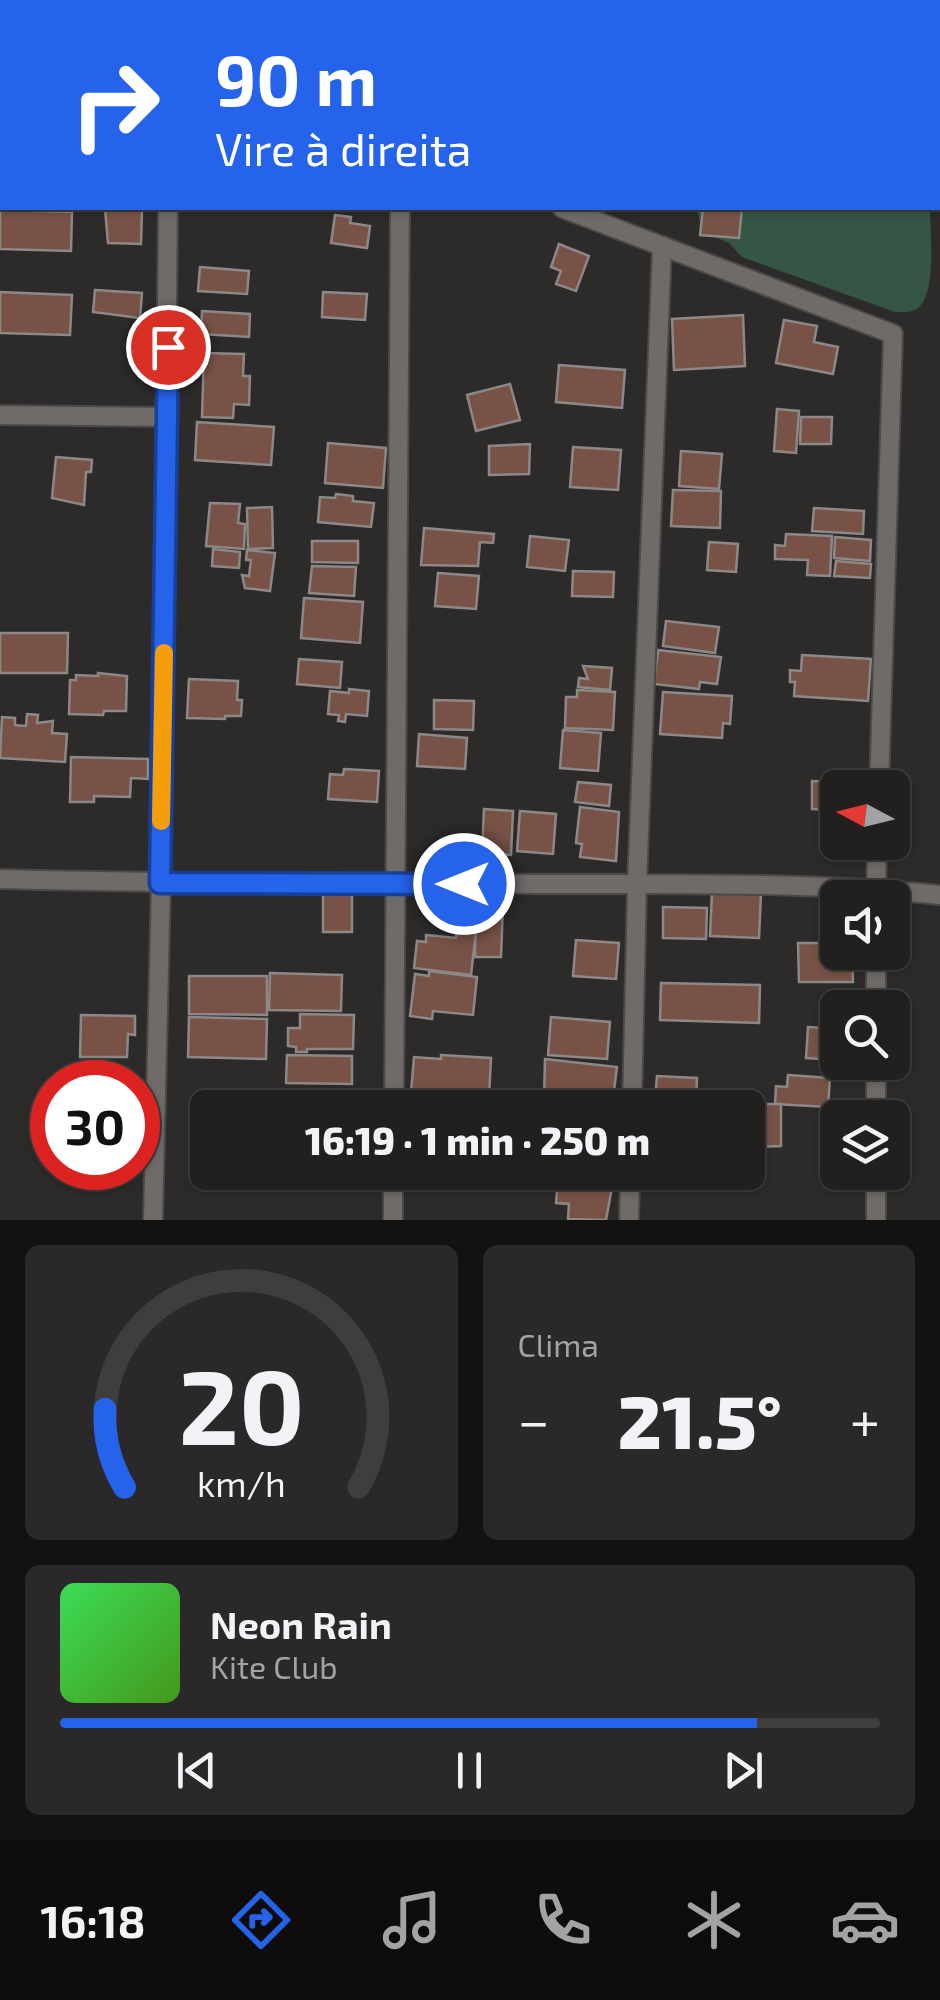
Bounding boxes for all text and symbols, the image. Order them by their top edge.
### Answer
text: 90 m [215,36,377,120]
icon: right [50,40,180,170]
text: Vire à direita [215,121,472,175]
pin [126,305,211,390]
icon: arrive [141,320,196,375]
north arrow [820,770,910,860]
map controls [820,770,910,1190]
position arrow [412,832,516,936]
button: sound [820,880,910,970]
button: search [820,990,910,1080]
speed limit sign: 30 [30,1060,160,1190]
button: layers [820,1100,910,1190]
text: 16:19 · 1 min · 250 m [305,1117,650,1163]
text: Clima [518,1325,599,1363]
text: 20 [178,1341,304,1466]
text: 21.5° [618,1374,782,1464]
text: − [518,1386,550,1452]
text: + [850,1386,880,1452]
text: km/h [197,1461,286,1504]
text: Neon Rain [210,1601,392,1647]
text: Kite Club [210,1647,338,1685]
icon: previous [169,1743,224,1798]
icon: pause [442,1743,497,1798]
icon: next [716,1743,771,1798]
icon: directions [226,1885,296,1955]
icon: music [377,1885,447,1955]
icon: phone [528,1885,598,1955]
icon: climate [679,1885,749,1955]
icon: car [830,1885,900,1955]
text: 16:18 [40,1893,145,1947]

